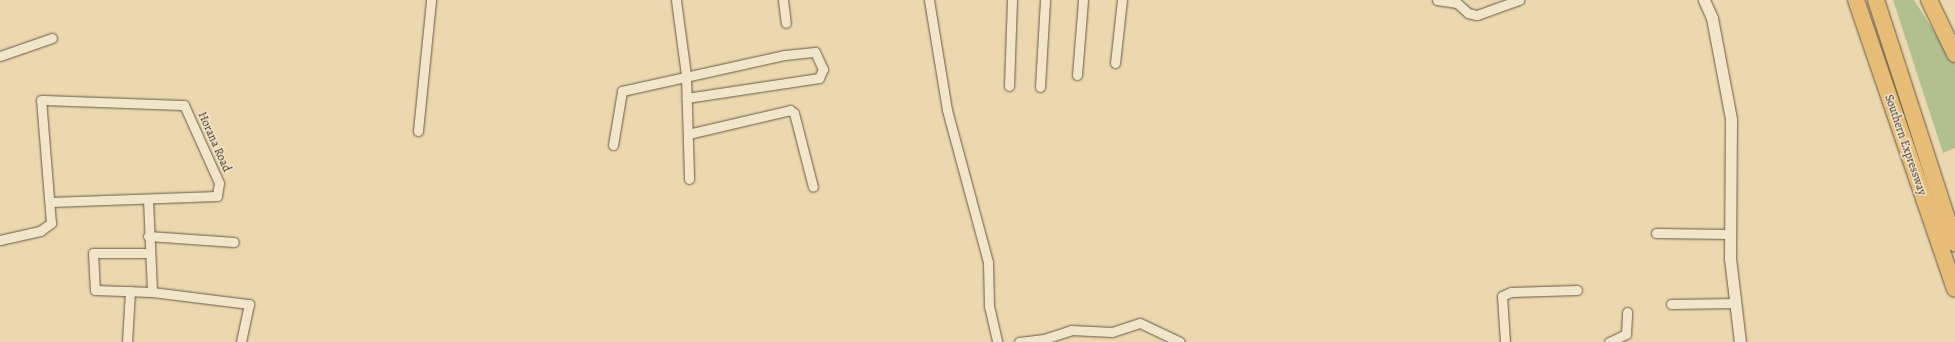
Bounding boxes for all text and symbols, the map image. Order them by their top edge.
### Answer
street label: Southern Expressway [1881,93,1929,197]
street label: Horana Road [194,110,234,174]

